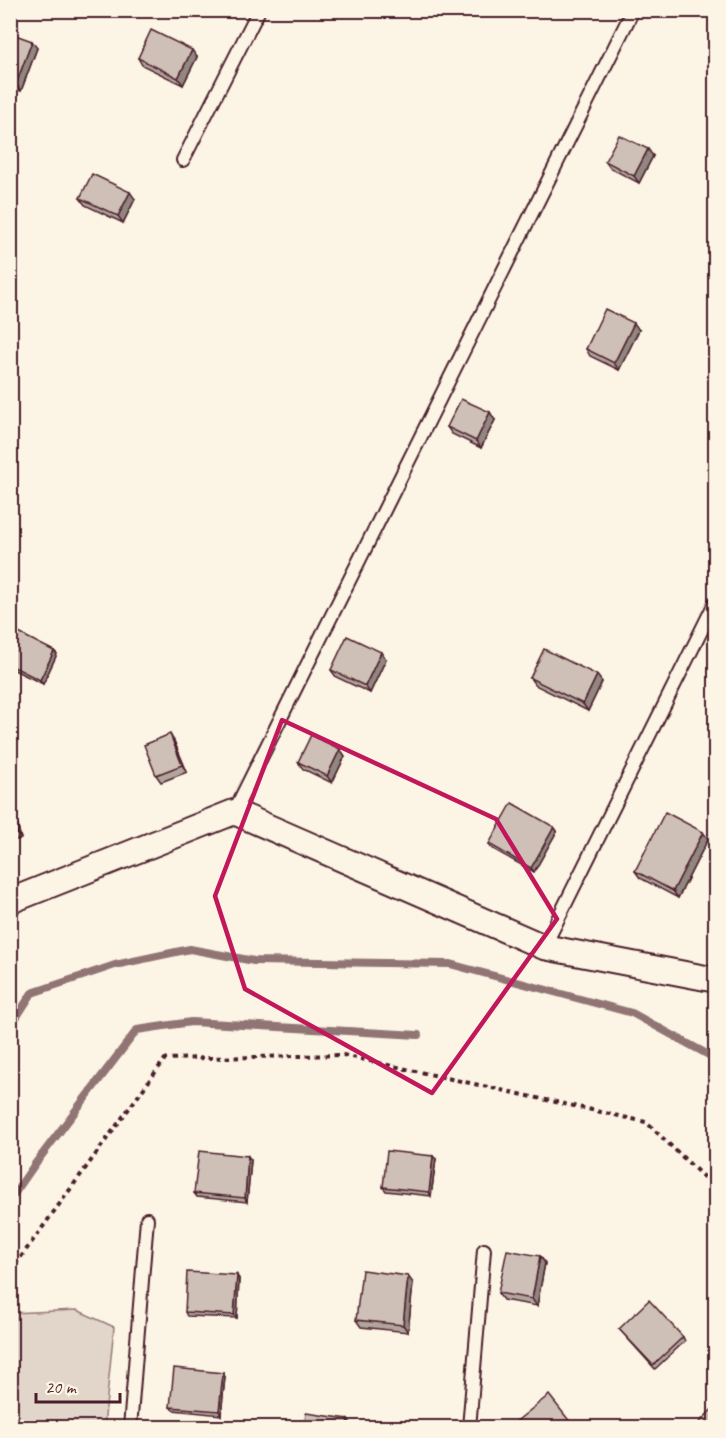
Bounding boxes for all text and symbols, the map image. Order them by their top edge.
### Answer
scale bar [36,1366,120,1404]
text: 20 m [45,1376,78,1398]

